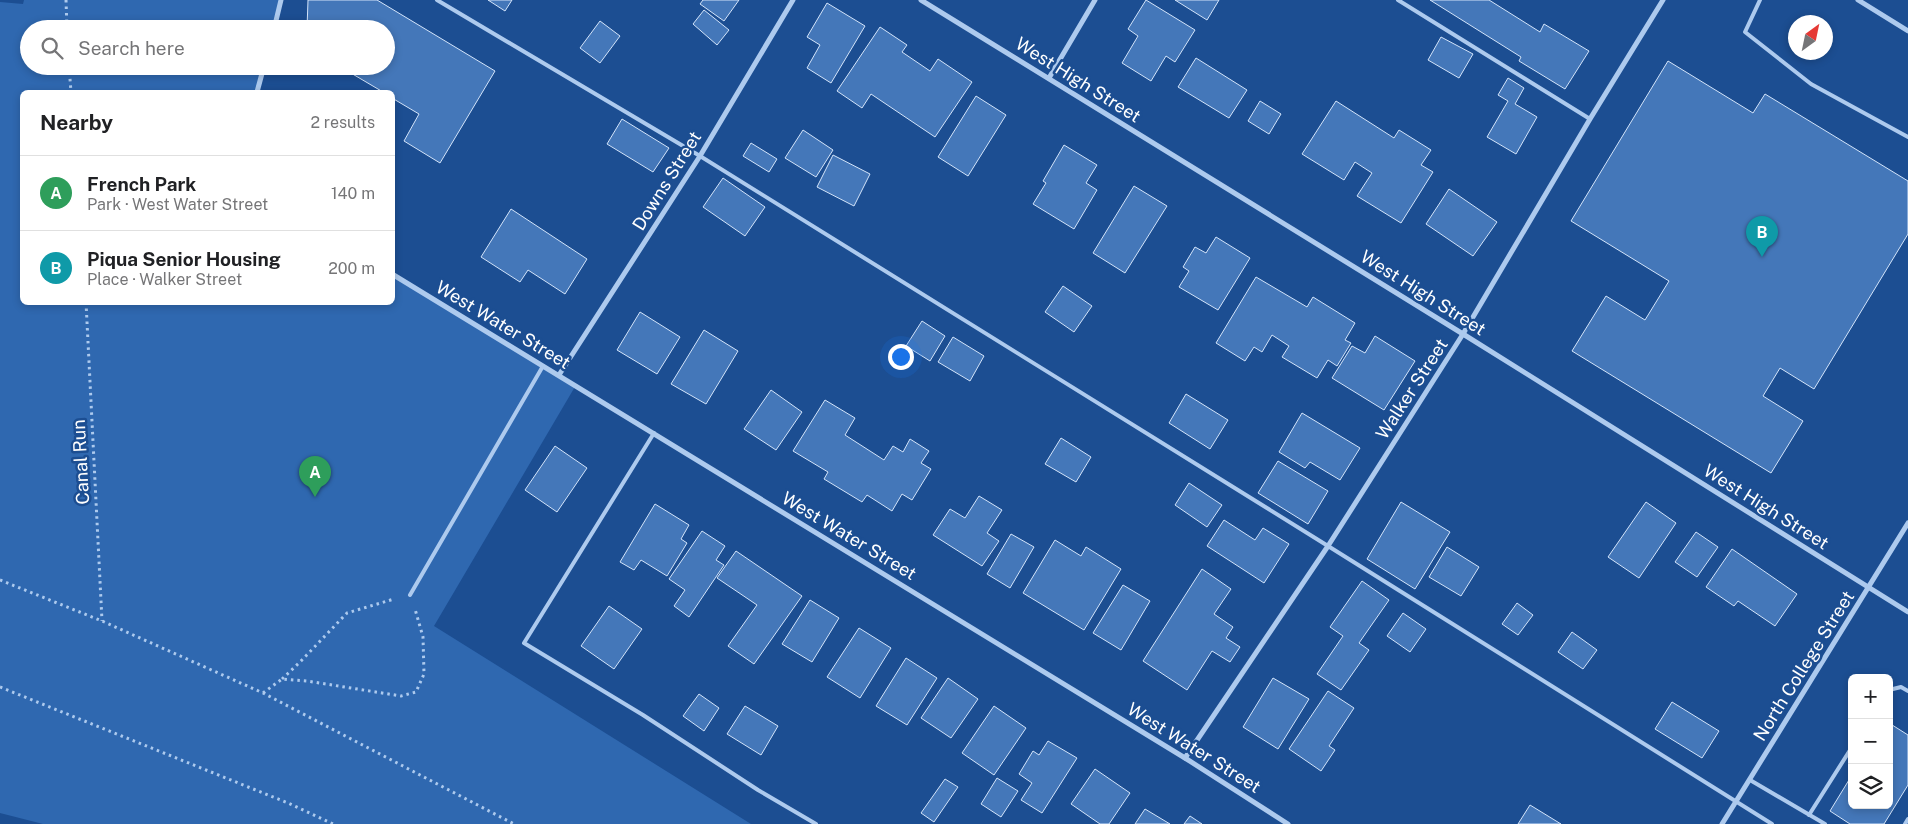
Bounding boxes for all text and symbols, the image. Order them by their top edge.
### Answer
north arrow [1788,15,1833,60]
search box [20,20,395,75]
street label: West High Street [1012,33,1145,127]
icon: search [38,34,66,62]
text: Search here [78,37,185,59]
text: Nearby [40,110,113,135]
text: 2 results [310,113,375,132]
street label: Downs Street [628,127,705,234]
text: French Park [87,173,196,195]
text: A [50,184,62,203]
text: 140 m [331,184,375,203]
text: Park · West Water Street [87,195,268,214]
pin: B [1746,216,1778,257]
street label: West High Street [1357,246,1490,340]
text: Piqua Senior Housing [87,248,281,270]
text: B [51,259,61,278]
text: 200 m [328,259,375,278]
text: Place · Walker Street [87,270,242,289]
street label: West Water Street [432,276,574,373]
street label: Walker Street [1371,335,1452,443]
your location [888,344,914,370]
street label: Canal Run [68,419,93,505]
pin: A [299,456,331,497]
street label: West High Street [1700,460,1833,554]
street label: West Water Street [778,487,920,584]
street label: North College Street [1749,587,1858,745]
map controls [1848,674,1893,809]
button: + [1848,674,1893,719]
street label: West Water Street [1124,698,1265,797]
button: − [1848,719,1893,764]
button: layers [1848,764,1893,809]

